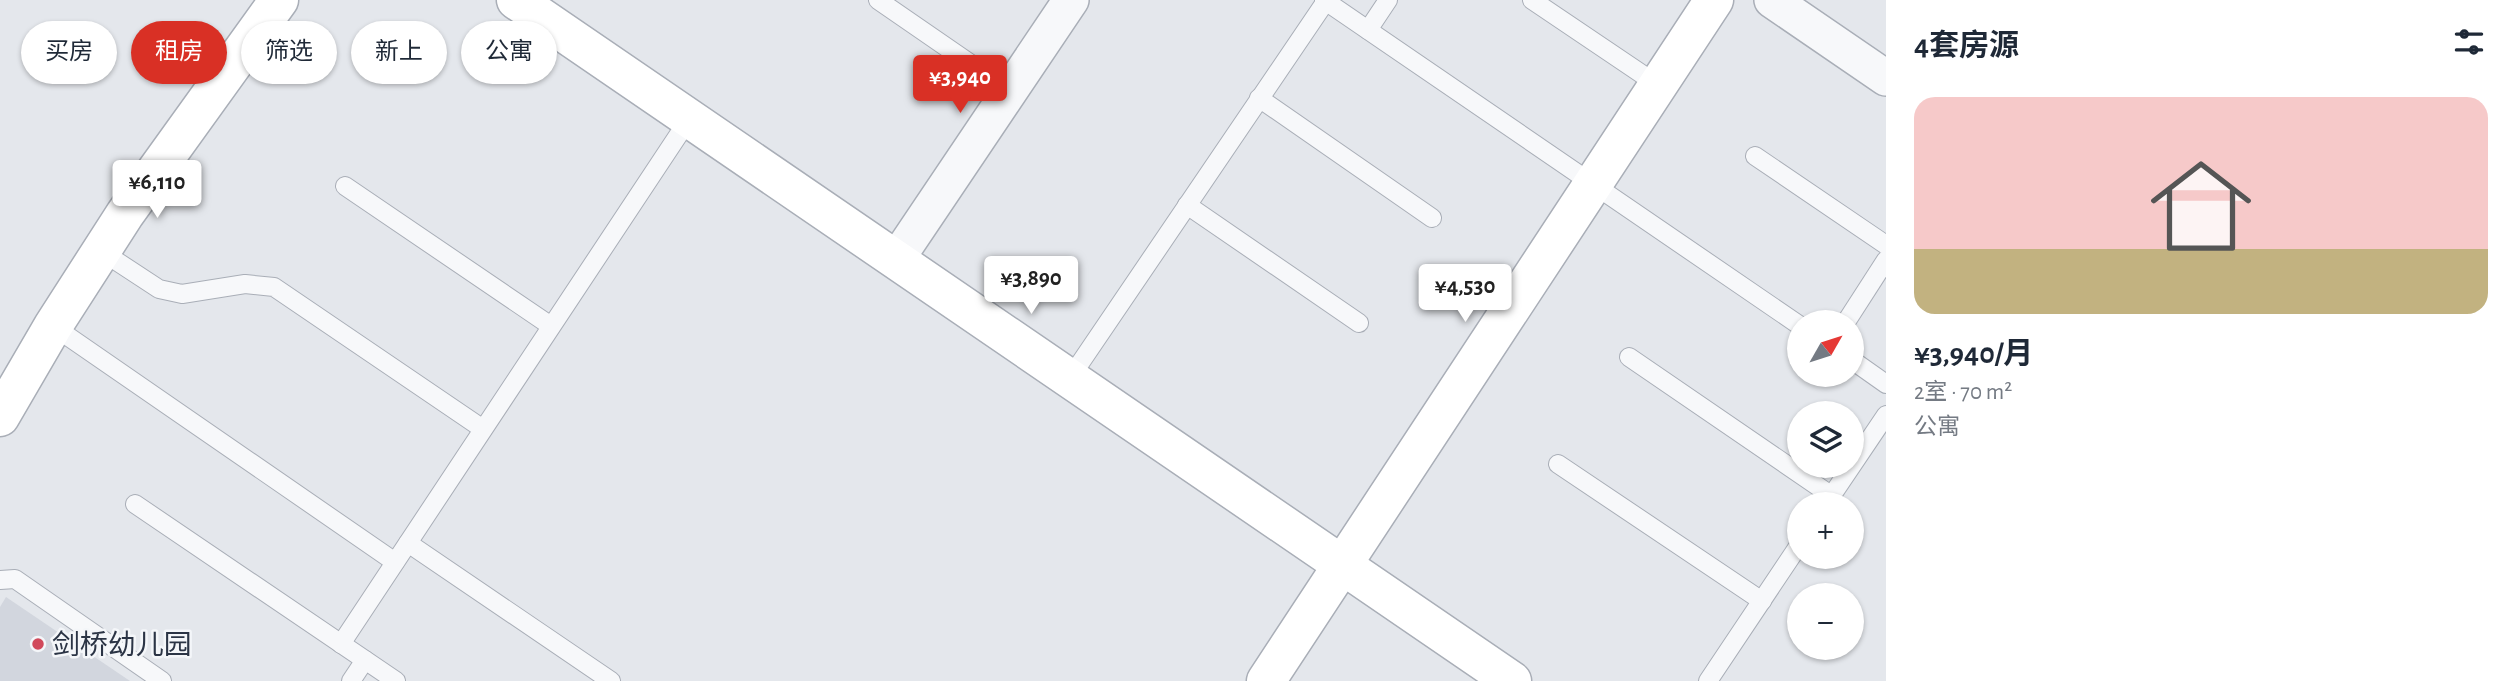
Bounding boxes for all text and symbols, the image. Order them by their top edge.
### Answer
chip: 买房 [21,21,117,84]
chip: 租房 [131,21,227,84]
chip: 筛选 [241,21,337,84]
chip: 新上 [351,21,447,84]
chip: 公寓 [461,21,557,84]
icon: filters [2450,23,2488,61]
text: 4套房源 [1914,31,2019,61]
pin: ¥3,940 [903,55,1017,115]
text: ¥3,940 [929,66,991,89]
icon: home [2138,143,2264,269]
pin: ¥6,110 [100,160,214,220]
text: ¥6,110 [128,171,186,194]
pin: ¥3,890 [974,256,1088,316]
pin: ¥4,530 [1408,264,1522,324]
text: ¥3,890 [1000,267,1062,290]
text: ¥4,530 [1435,275,1495,298]
north arrow [1787,310,1864,387]
map controls [1787,310,1864,660]
text: ¥3,940/月 [1914,339,2033,369]
text: 2室 · 70 m² [1914,381,2012,404]
button: layers [1787,401,1864,478]
text: 公寓 [1914,416,1960,439]
button: + [1787,492,1864,569]
button: − [1787,583,1864,660]
place label: 剑桥幼儿园 [52,630,192,660]
marker: 剑桥幼儿园 [30,636,46,652]

